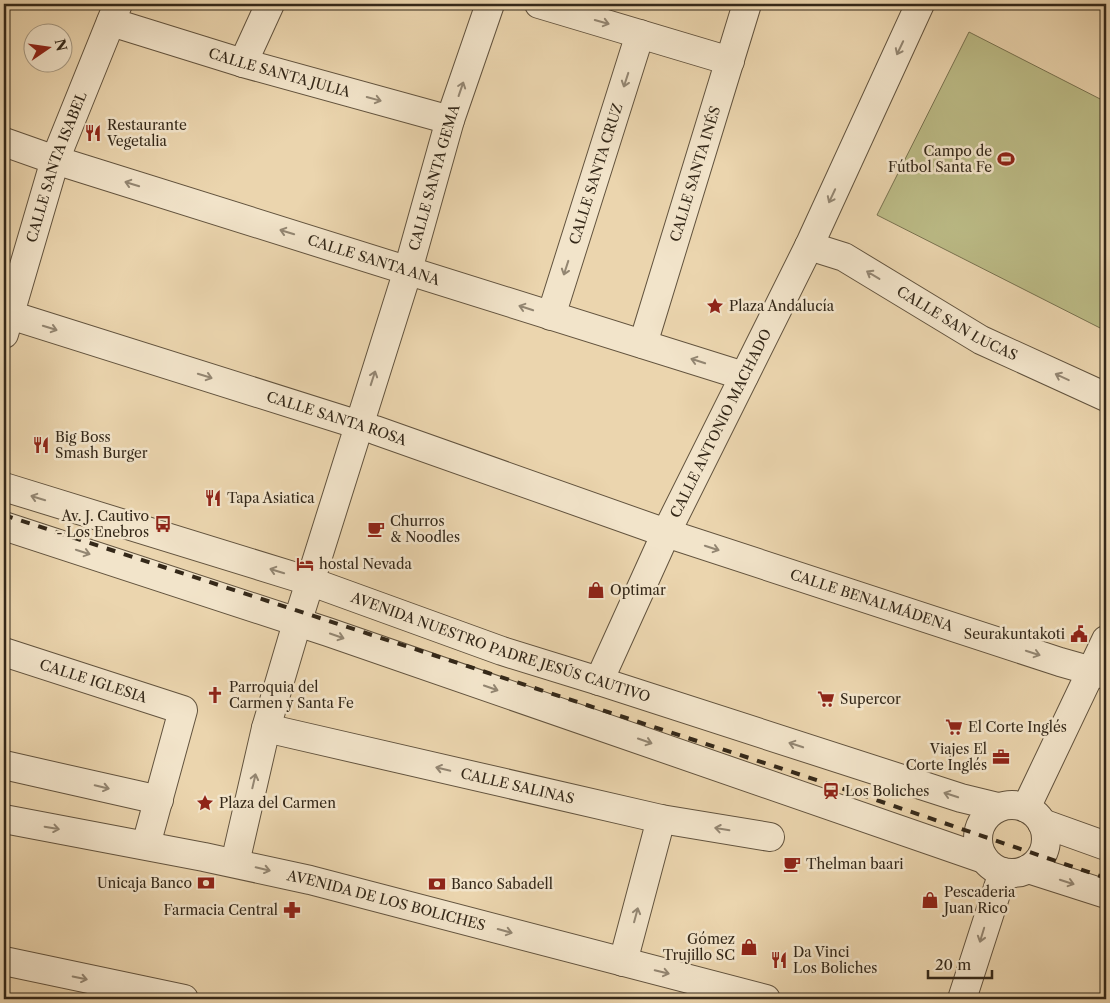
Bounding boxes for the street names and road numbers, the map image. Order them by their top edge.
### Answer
street label: CALLE SANTA JULIA [206,44,353,101]
street label: CALLE SANTA ISABEL [22,89,91,245]
street label: CALLE SANTA GEMA [405,101,464,253]
street label: CALLE SANTA CRUZ [565,101,627,247]
street label: CALLE SANTA INÉS [666,104,724,244]
street label: CALLE SANTA ANA [305,231,443,289]
street label: CALLE SAN LUCAS [893,282,1020,364]
street label: CALLE ANTONIO MACHADO [666,326,775,521]
street label: CALLE SANTA ROSA [264,387,410,450]
street label: CALLE BENALMÁDENA [788,565,956,636]
street label: AVENIDA NUESTRO PADRE JESÚS CAUTIVO [348,588,653,706]
street label: CALLE IGLESIA [37,655,150,707]
street label: CALLE SALINAS [459,764,576,808]
street label: AVENIDA DE LOS BOLICHES [284,866,488,934]

